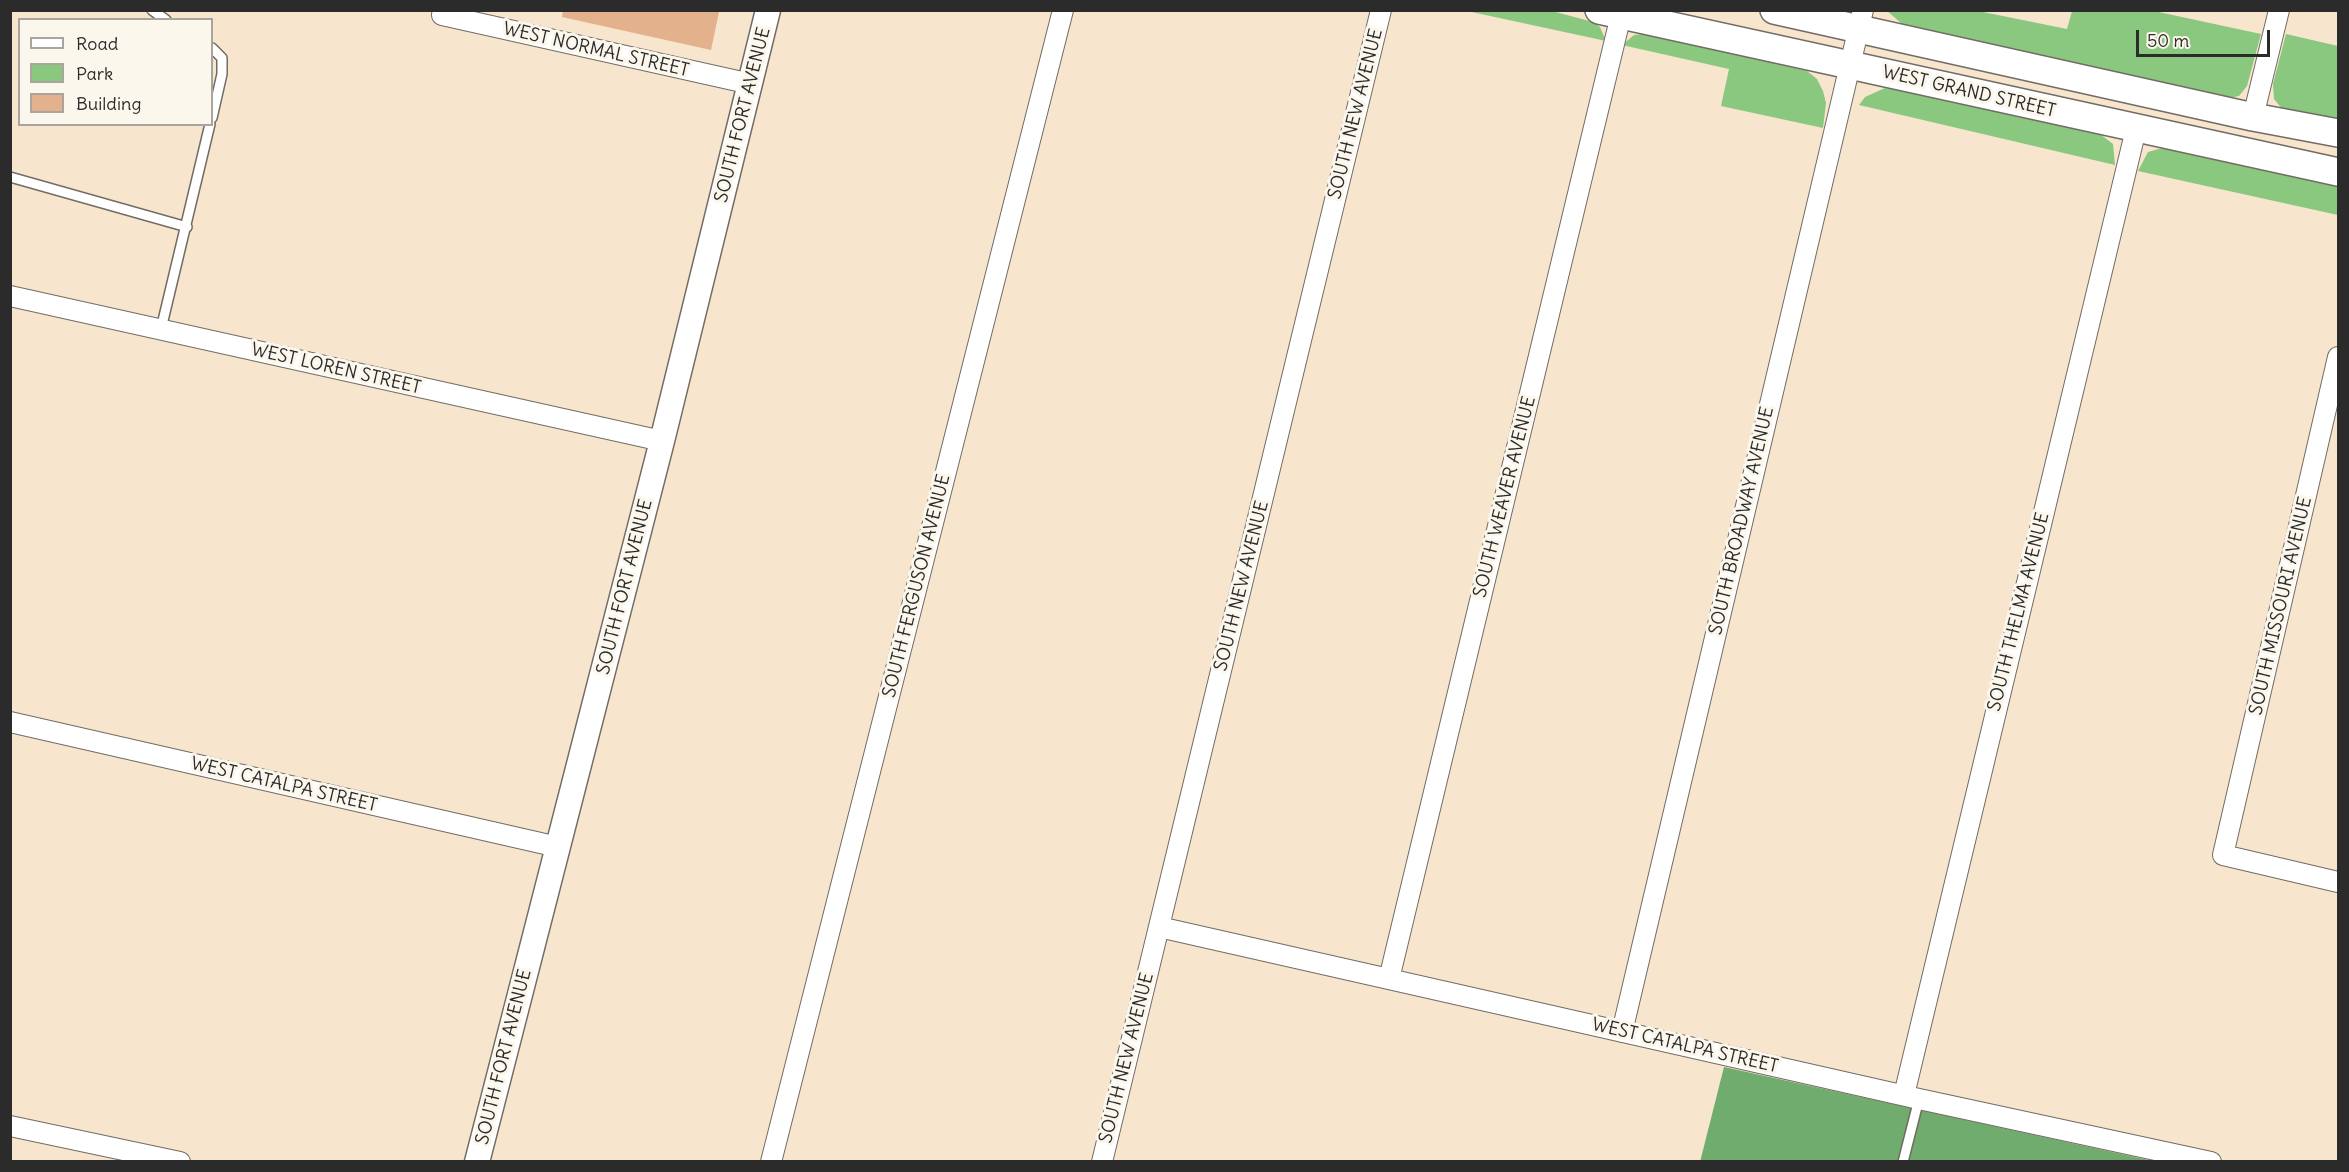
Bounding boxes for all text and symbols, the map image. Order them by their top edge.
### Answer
legend [18,18,213,126]
street label: WEST NORMAL STREET [501,18,691,82]
scale bar [2139,18,2272,56]
street label: SOUTH FORT AVENUE [711,25,775,205]
street label: SOUTH NEW AVENUE [1324,27,1388,201]
text: 50 m [2147,29,2189,52]
text: Road [76,32,118,55]
text: Park [76,62,113,85]
street label: WEST GRAND STREET [1880,62,2058,122]
text: Building [76,92,141,115]
street label: WEST LOREN STREET [249,339,423,399]
street label: SOUTH WEAVER AVENUE [1470,394,1540,600]
street label: SOUTH BROADWAY AVENUE [1705,405,1779,637]
street label: SOUTH FERGUSON AVENUE [879,472,955,700]
street label: SOUTH MISSOURI AVENUE [2245,495,2317,717]
street label: SOUTH FORT AVENUE [593,497,657,677]
street label: SOUTH NEW AVENUE [1210,499,1274,673]
street label: SOUTH THELMA AVENUE [1984,510,2054,714]
street label: WEST CATALPA STREET [189,753,379,817]
street label: SOUTH FORT AVENUE [472,967,536,1147]
street label: SOUTH NEW AVENUE [1095,971,1159,1145]
street label: WEST CATALPA STREET [1590,1014,1780,1078]

